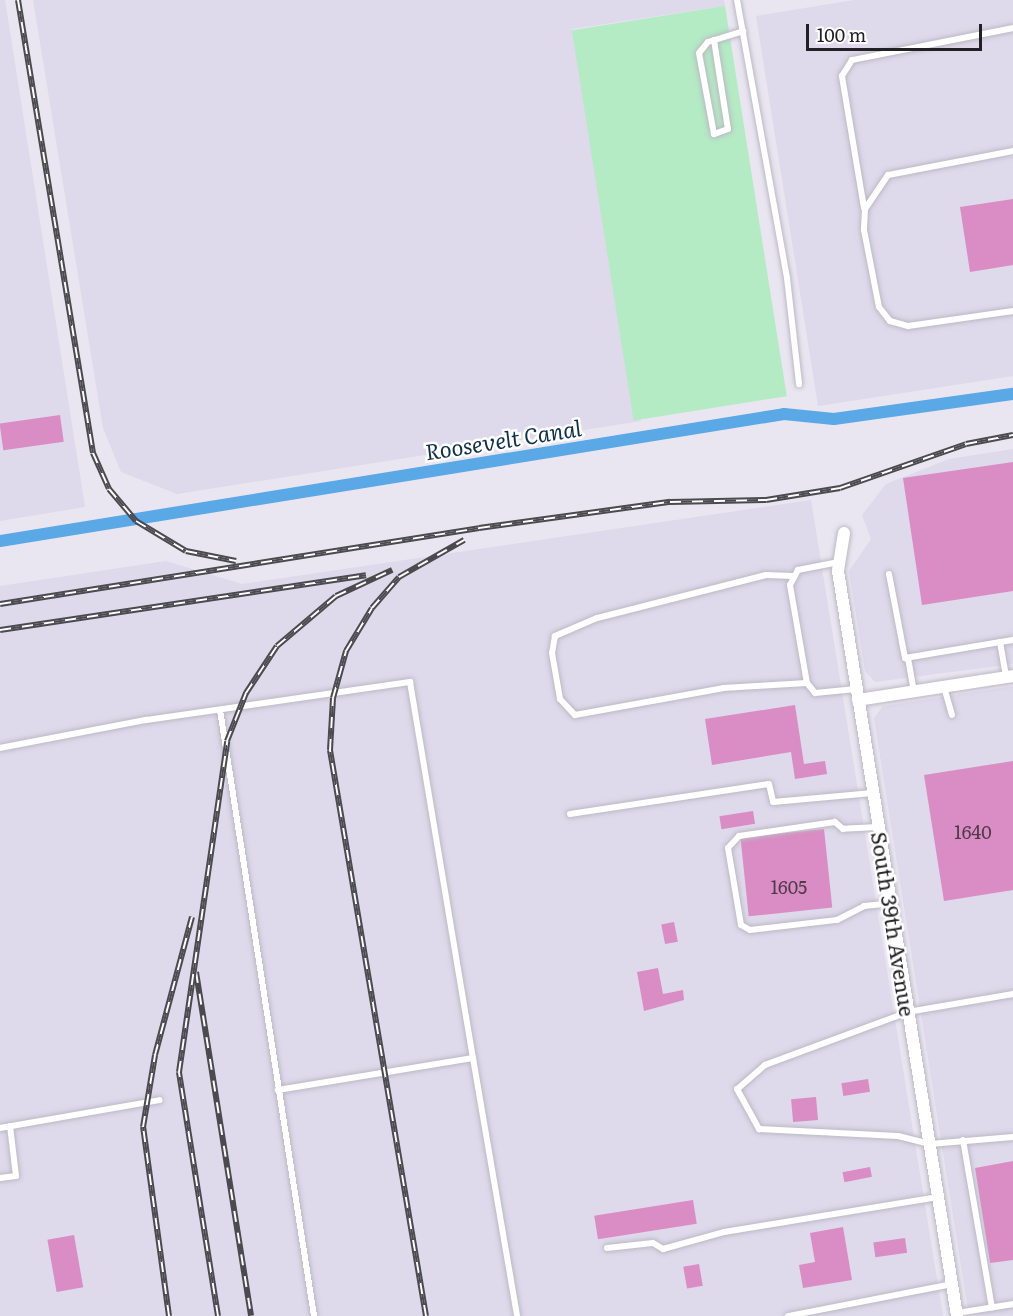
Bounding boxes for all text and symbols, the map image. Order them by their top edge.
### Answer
scale bar [809,12,984,50]
text: 100 m [817,21,866,48]
water label: Roosevelt Canal [423,414,583,464]
house number: 1640 [954,821,992,843]
street label: South 39th Avenue [867,830,921,1018]
house number: 1605 [771,876,807,898]

